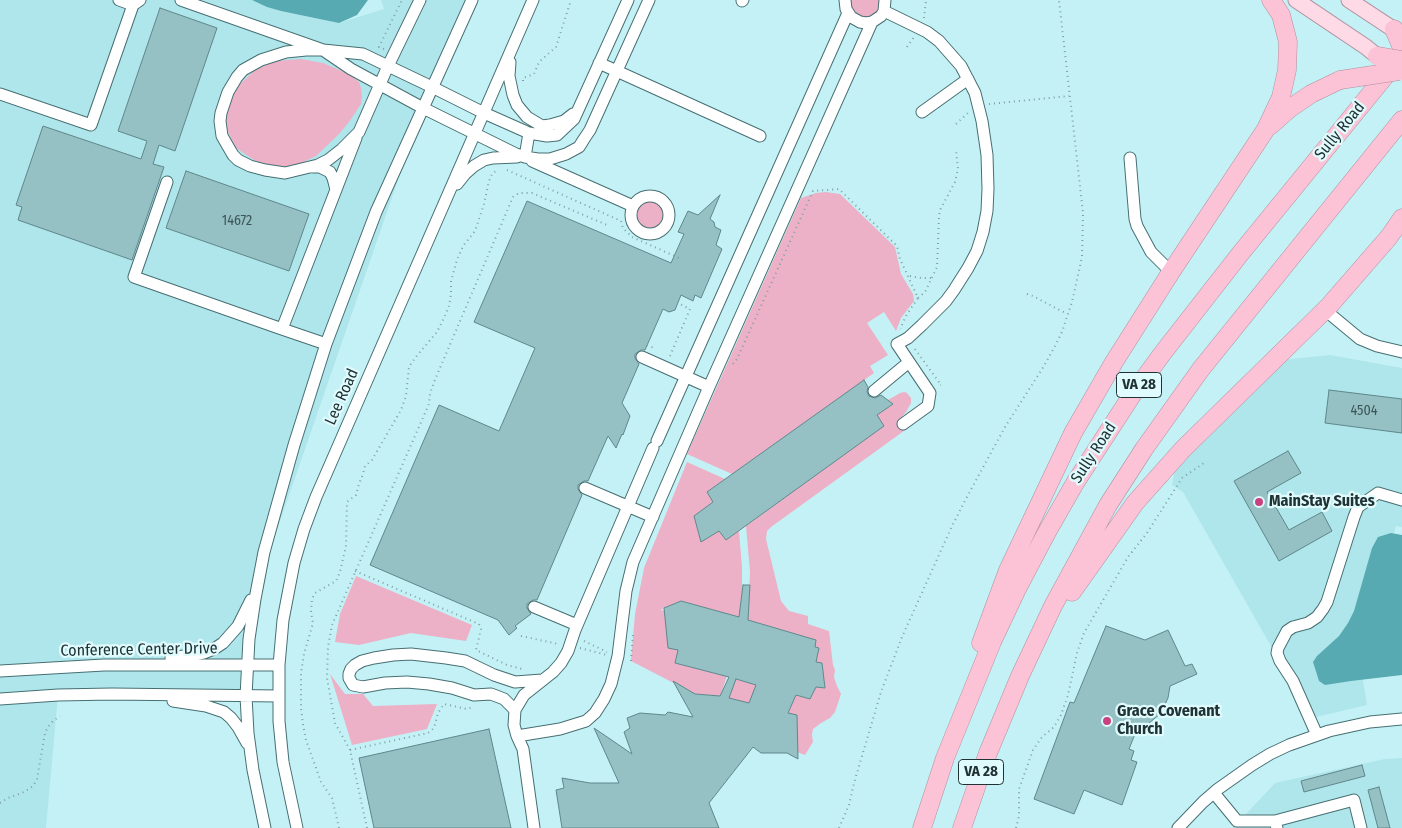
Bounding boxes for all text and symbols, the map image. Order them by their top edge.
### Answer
street label: Sully Road [1311,98,1369,164]
house number: 14672 [222,213,252,229]
street label: Lee Road [321,366,363,428]
road number: VA 28 [1116,372,1162,398]
house number: 4504 [1350,403,1378,419]
street label: Sully Road [1067,419,1121,487]
place label: MainStay Suites [1269,492,1375,512]
marker: MainStay Suites [1253,496,1265,508]
street label: Conference Center Drive [60,639,218,661]
place label: Grace Covenant Church [1117,702,1220,740]
marker: Grace Covenant Church [1101,715,1113,727]
road number: VA 28 [958,760,1004,784]

